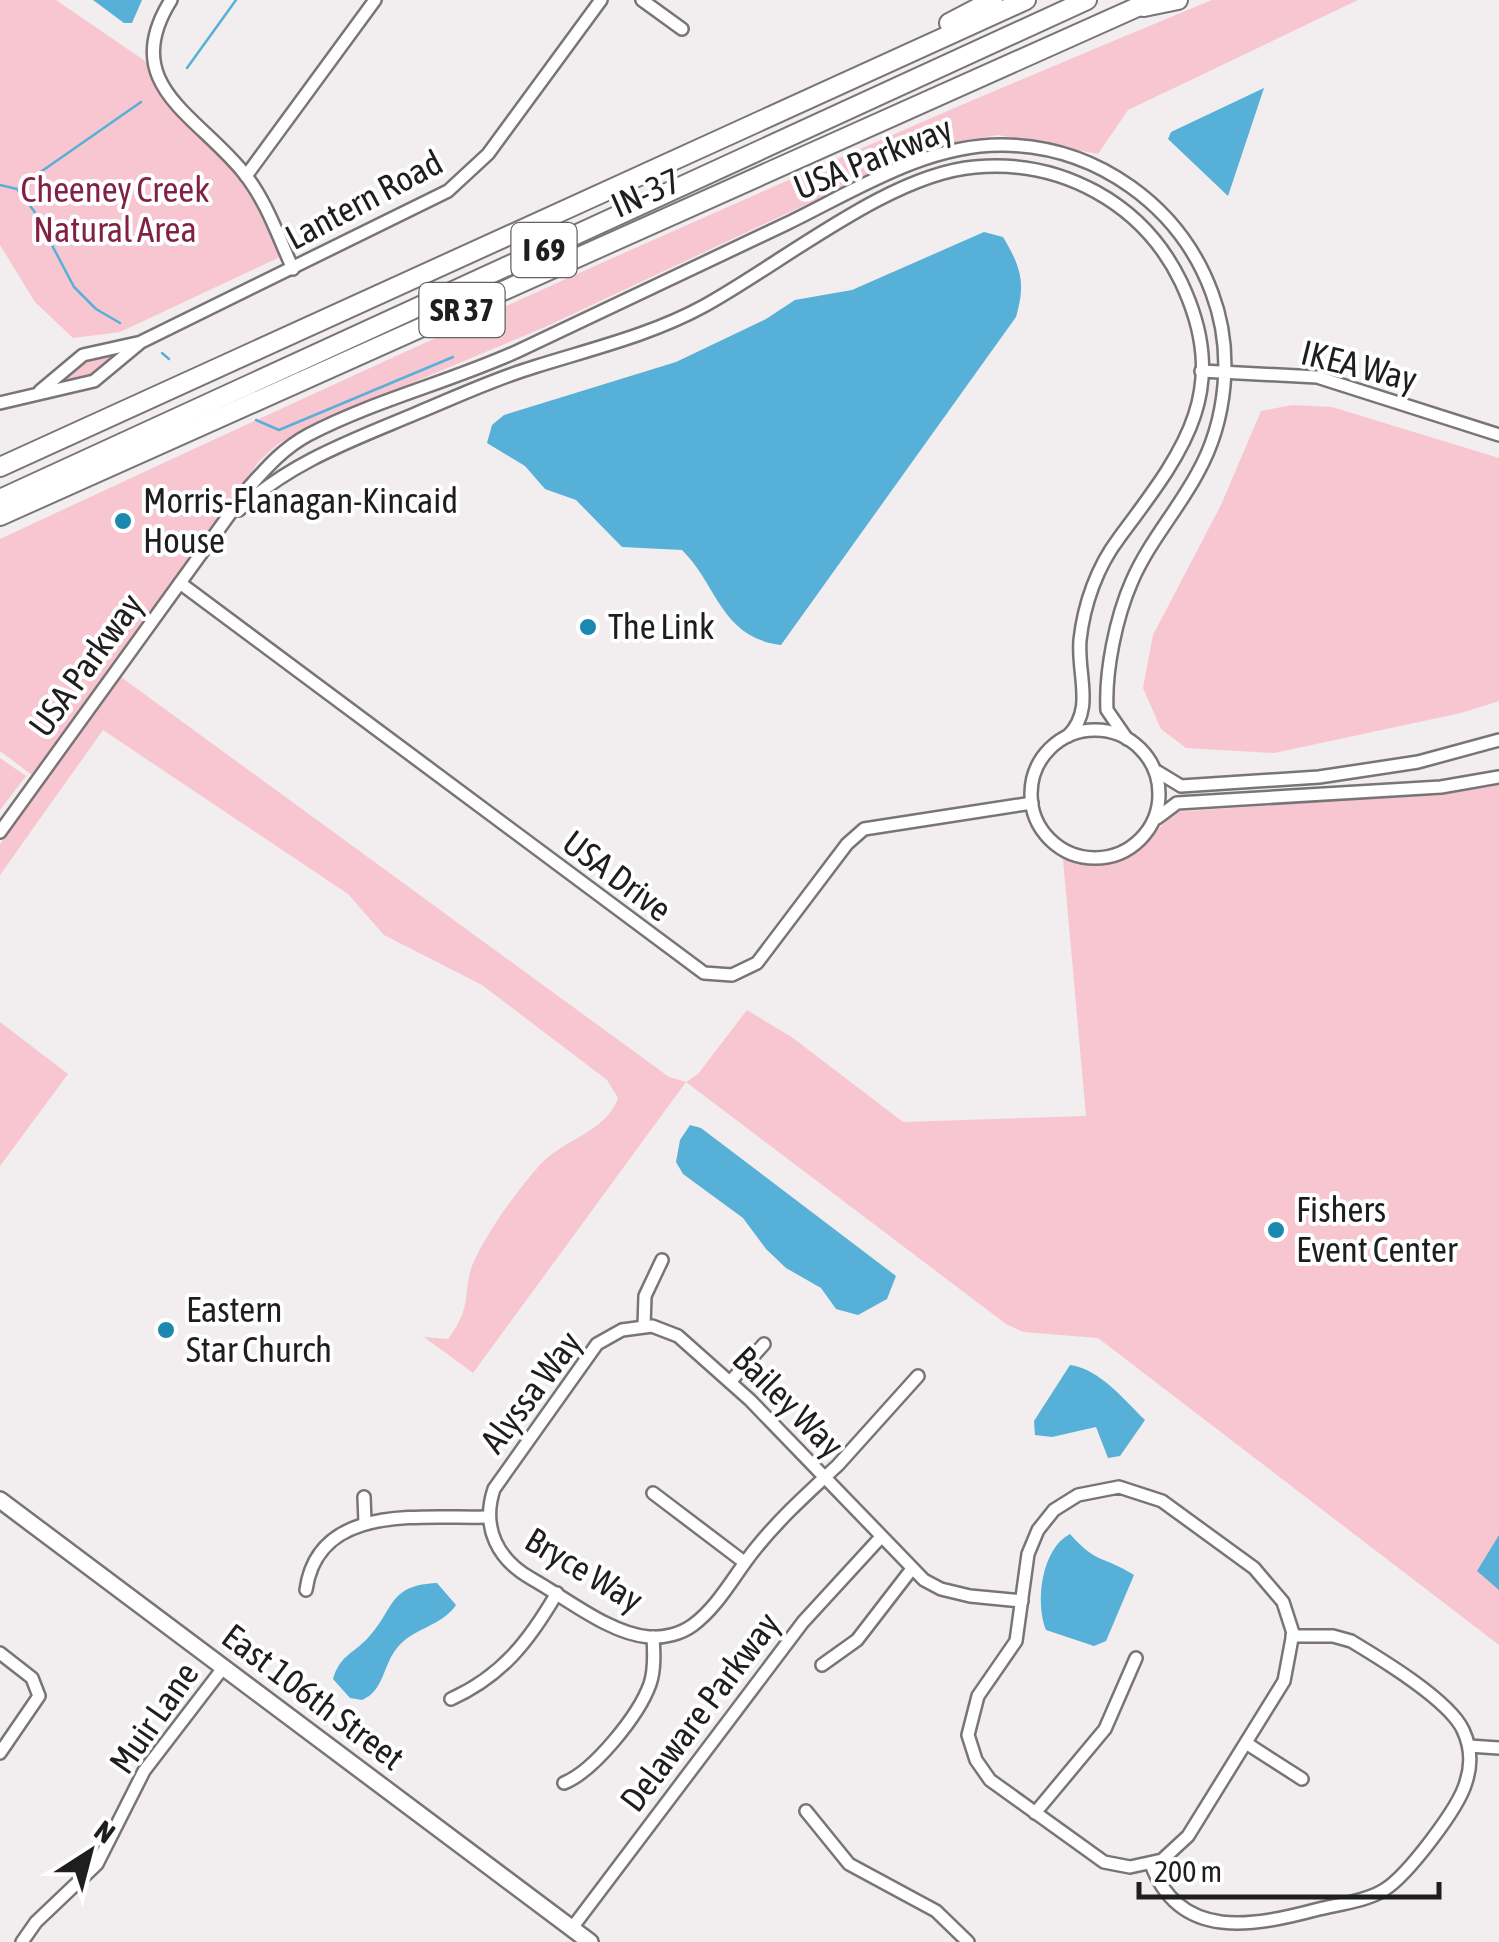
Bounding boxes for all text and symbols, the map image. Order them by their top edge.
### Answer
street label: USA Parkway [788,107,958,207]
street label: Lantern Road [279,141,449,257]
street label: IN-37 [605,159,686,225]
park label: Cheeney Creek Natural Area [20,169,210,249]
road number: I 69 [512,223,576,277]
road number: SR 37 [420,283,504,337]
street label: IKEA Way [1297,331,1421,399]
place label: Morris-Flanagan-Kincaid House [143,480,458,560]
marker: Morris-Flanagan-Kincaid House [112,510,134,532]
street label: USA Parkway [20,585,150,744]
place label: The Link [608,606,714,646]
marker: The Link [577,616,599,638]
street label: USA Drive [556,822,680,929]
place label: Fishers Event Center [1296,1189,1458,1269]
marker: Fishers Event Center [1265,1219,1287,1241]
place label: Eastern Star Church [186,1289,332,1369]
marker: Eastern Star Church [155,1319,177,1341]
street label: Alyssa Way [472,1323,589,1460]
street label: Bailey Way [725,1338,852,1465]
street label: Bryce Way [519,1519,650,1620]
street label: Delaware Parkway [611,1604,787,1819]
street label: East 106th Street [215,1615,412,1777]
street label: Muir Lane [101,1654,206,1781]
north arrow [40,1802,140,1902]
text: N [89,1814,121,1850]
scale bar [1139,1837,1439,1899]
text: 200 m [1154,1854,1222,1888]

